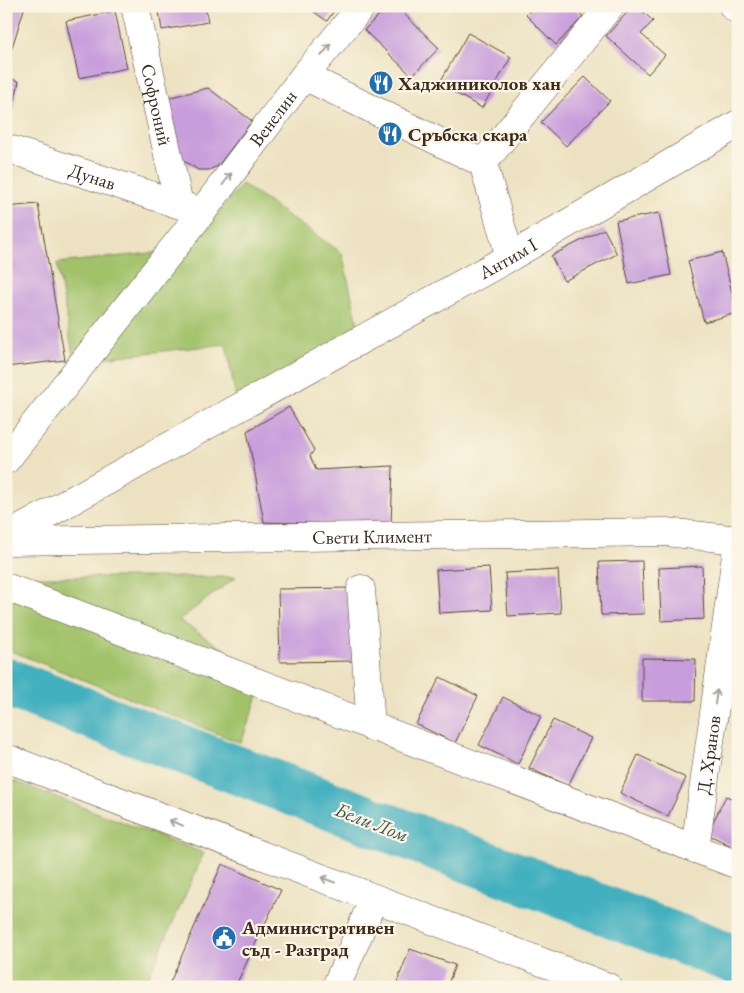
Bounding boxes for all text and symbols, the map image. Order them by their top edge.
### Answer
one-way arrow [321,44,332,57]
street label: Софроний [135,61,178,148]
restaurant icon: Хаджиниколов хан [368,70,394,96]
place label: Хаджиниколов хан [397,71,561,96]
street label: Венелин [244,84,303,152]
restaurant icon: Сръбска скара [377,121,403,147]
place label: Сръбска скара [408,122,528,147]
street label: Дунав [66,157,119,196]
one-way arrow [222,172,232,186]
street label: Антим I [473,232,542,285]
street label: Свети Климент [312,523,432,550]
one-way arrow [711,689,721,705]
street label: Д. Хранов [691,714,727,796]
water label: Бели Лом [331,796,412,848]
one-way arrow [169,817,184,826]
one-way arrow [321,875,336,884]
place label: Административен съд - Разград [241,915,395,962]
public building icon: Административен съд - Разград [211,925,237,951]

